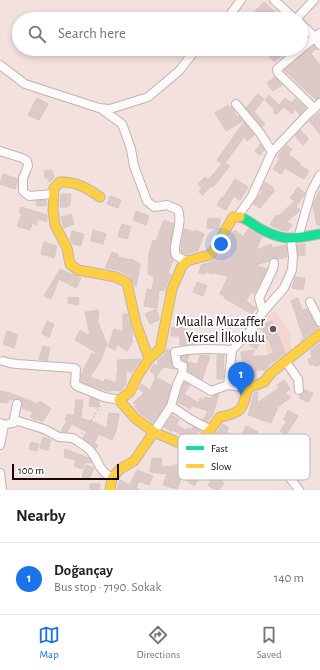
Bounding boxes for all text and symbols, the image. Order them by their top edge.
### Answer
search box [12,12,308,56]
icon: search [26,23,48,45]
text: Search here [58,26,126,41]
your location [211,234,231,254]
place label: Mualla Muzaffer Yersel İlkokulu [176,315,265,345]
marker: Mualla Muzaffer Yersel İlkokulu [268,324,278,334]
pin: 1 [228,362,254,395]
legend [178,434,310,480]
text: Fast [211,443,229,454]
text: Slow [211,461,232,472]
scale bar [12,462,119,481]
text: 100 m [18,465,44,476]
text: Nearby [16,507,66,524]
text: Doğançay [54,563,113,578]
text: 1 [27,572,31,585]
text: 140 m [274,572,304,585]
text: Bus stop · 7190. Sokak [54,581,161,594]
tab: Map [38,624,60,661]
tab: Directions [136,624,180,661]
tab: Saved [257,624,282,661]

